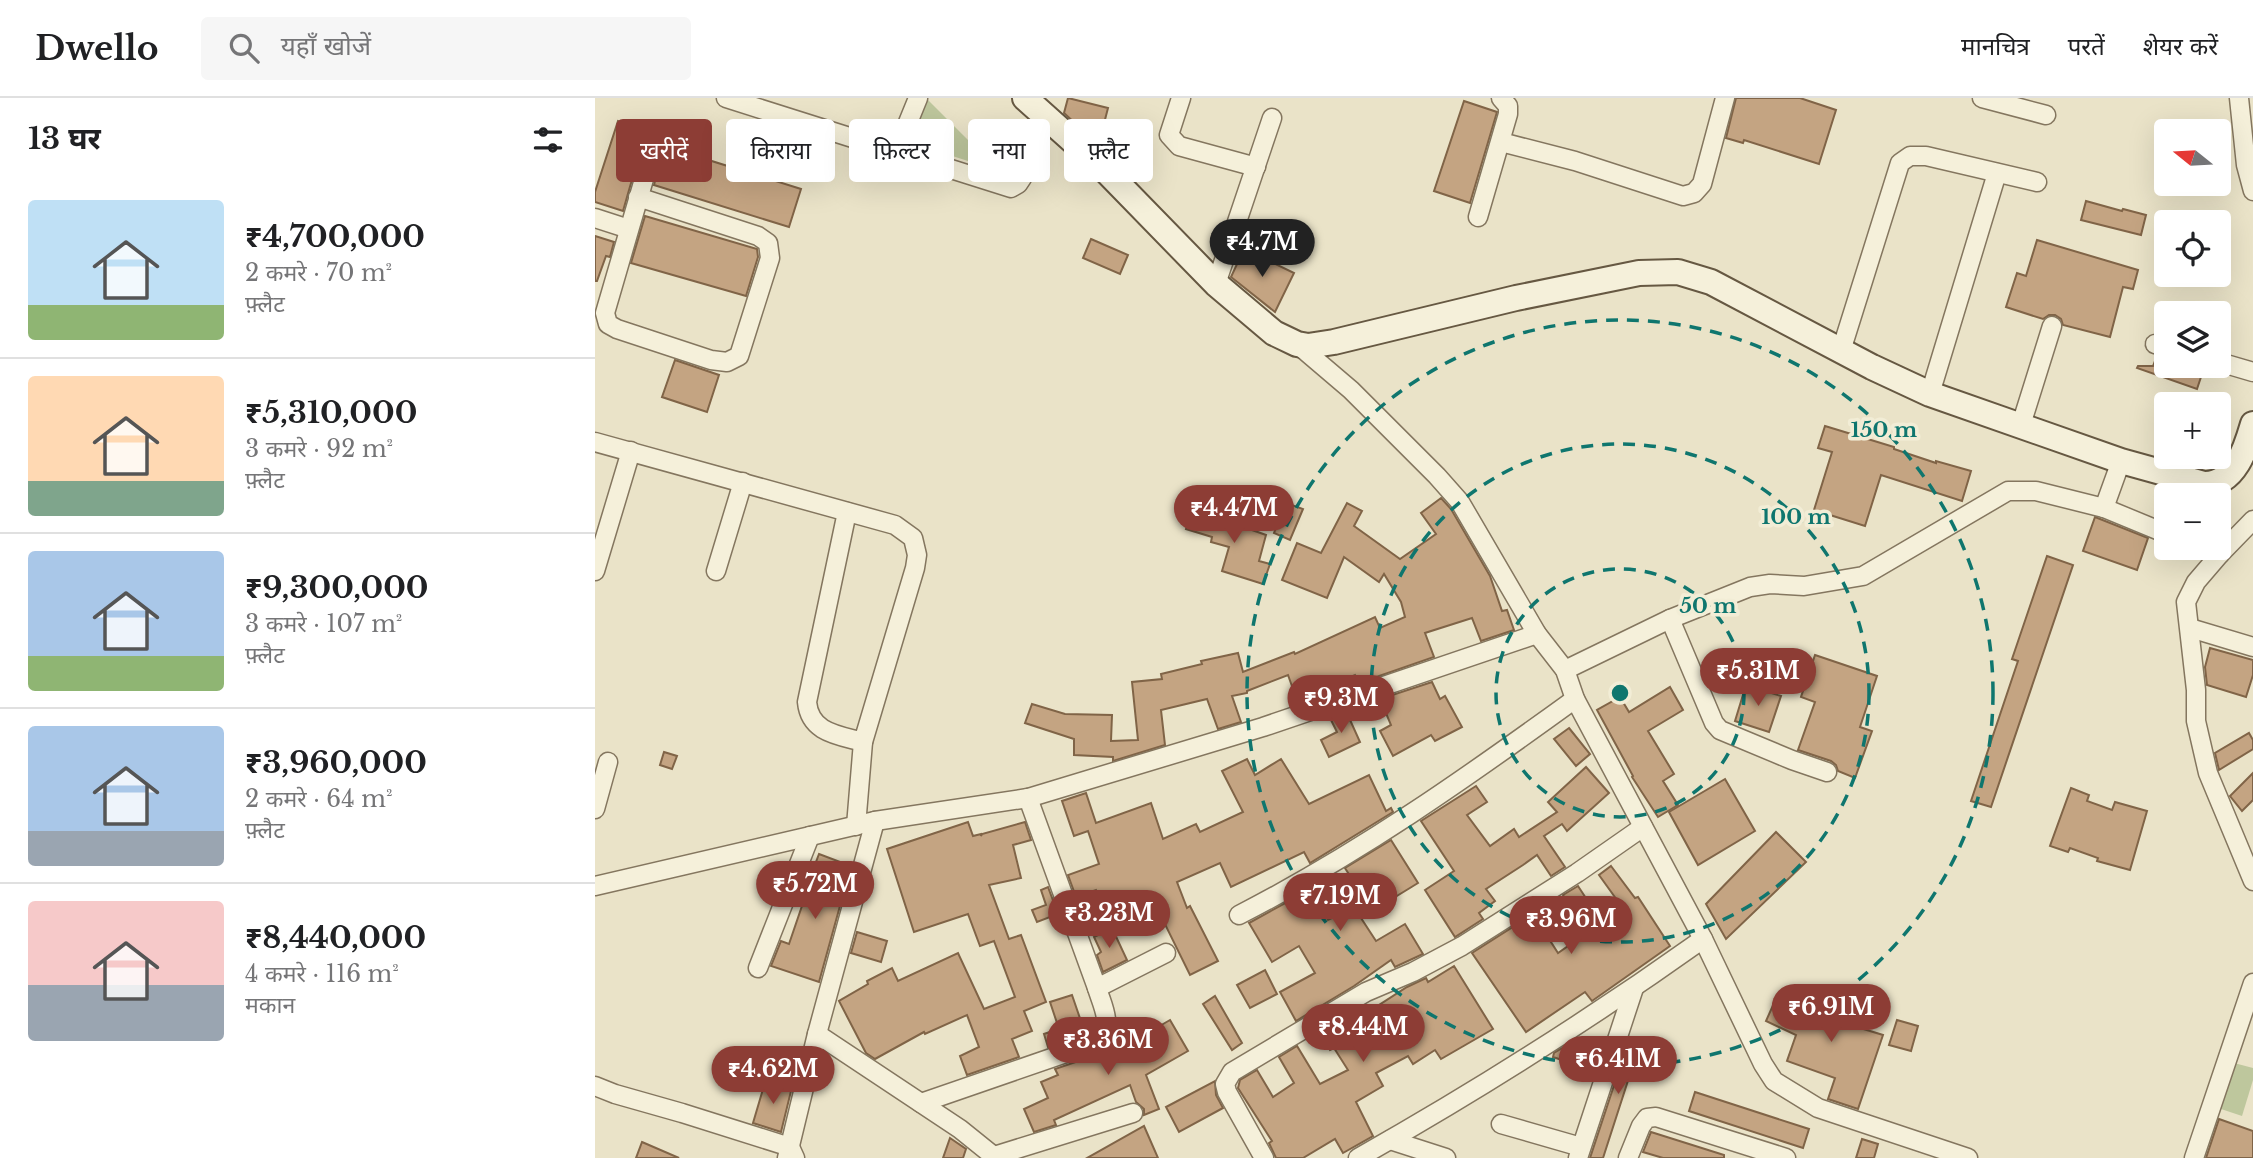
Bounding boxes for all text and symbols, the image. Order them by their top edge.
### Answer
search box [201,17,691,80]
text: Dwello [35,28,159,69]
icon: search [225,29,263,67]
text: यहाँ खोजें [281,30,371,62]
text: मानचित्र [1961,32,2030,61]
text: परतें [2068,32,2105,61]
text: शेयर करें [2143,32,2218,61]
chip: खरीदें [616,119,712,182]
chip: किराया [726,119,835,182]
chip: फ़िल्टर [849,119,954,182]
chip: नया [968,119,1050,182]
chip: फ़्लैट [1064,119,1153,182]
north arrow [2154,119,2231,196]
map controls [2154,119,2231,560]
text: 13 घर [28,120,101,157]
icon: filters [529,121,567,159]
button: locate [2154,210,2231,287]
text: ₹4,700,000 [245,218,425,255]
pin: ₹4.7M [1213,220,1311,279]
icon: home [84,228,168,312]
text: ₹4.7M [1226,228,1298,256]
text: 2 कमरे · 70 m² [245,259,392,287]
text: फ़्लैट [245,290,285,318]
button: layers [2154,301,2231,378]
button: + [2154,392,2231,469]
text: ₹5,310,000 [245,394,417,431]
icon: home [84,404,168,488]
text: 150 m [1851,417,1917,443]
text: 3 कमरे · 92 m² [245,435,393,463]
text: फ़्लैट [245,466,285,494]
button: − [2154,483,2231,560]
pin: ₹4.47M [1177,486,1291,545]
text: ₹4.47M [1190,494,1278,522]
text: 100 m [1761,504,1831,530]
text: ₹9,300,000 [245,569,428,606]
icon: home [84,579,168,663]
text: 50 m [1679,593,1737,619]
text: 3 कमरे · 107 m² [245,610,402,638]
text: फ़्लैट [245,641,285,669]
pin: ₹5.31M [1701,648,1815,708]
text: ₹5.31M [1716,657,1800,685]
pin: ₹9.3M [1292,676,1390,735]
centre of rings [1608,681,1632,705]
text: ₹9.3M [1303,684,1379,712]
text: ₹3,960,000 [245,744,427,781]
icon: home [84,754,168,838]
text: 2 कमरे · 64 m² [245,785,392,813]
text: फ़्लैट [245,816,285,844]
pin: ₹5.72M [758,862,872,921]
text: ₹5.72M [772,870,858,898]
pin: ₹7.19M [1283,874,1397,933]
text: ₹7.19M [1299,882,1381,910]
pin: ₹3.23M [1052,890,1166,950]
pin: ₹3.96M [1514,896,1628,956]
text: ₹3.23M [1064,899,1154,927]
text: ₹3.96M [1525,905,1617,933]
text: ₹8,440,000 [245,919,426,956]
icon: home [84,929,168,1013]
text: 4 कमरे · 116 m² [245,960,399,988]
pin: ₹6.91M [1774,984,1888,1044]
text: मकान [245,991,295,1019]
text: ₹6.91M [1788,993,1874,1021]
pin: ₹8.44M [1306,1004,1420,1064]
text: ₹8.44M [1318,1013,1408,1041]
pin: ₹3.36M [1051,1018,1165,1077]
text: ₹3.36M [1063,1026,1153,1054]
pin: ₹6.41M [1561,1037,1675,1096]
text: ₹6.41M [1575,1045,1661,1073]
pin: ₹4.62M [716,1046,830,1106]
text: ₹4.62M [728,1055,818,1083]

